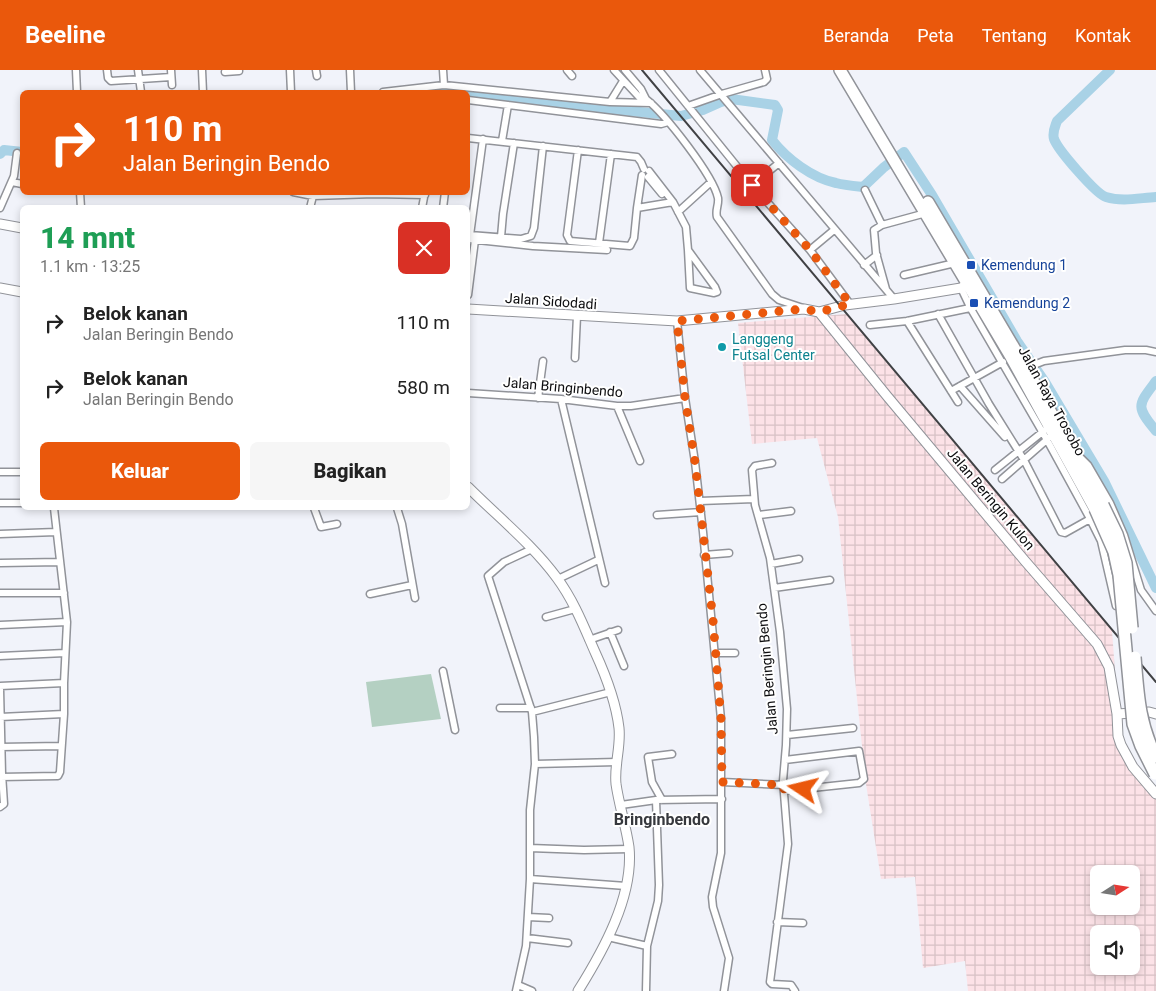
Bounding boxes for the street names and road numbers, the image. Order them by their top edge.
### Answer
street label: Jalan Sidodadi [505,290,597,312]
street label: Jalan Raya Trosobo [1015,344,1089,458]
street label: Jalan Bringinbendo [502,374,624,400]
street label: Jalan Beringin Kulon [944,445,1038,553]
street label: Jalan Beringin Bendo [753,603,781,735]

